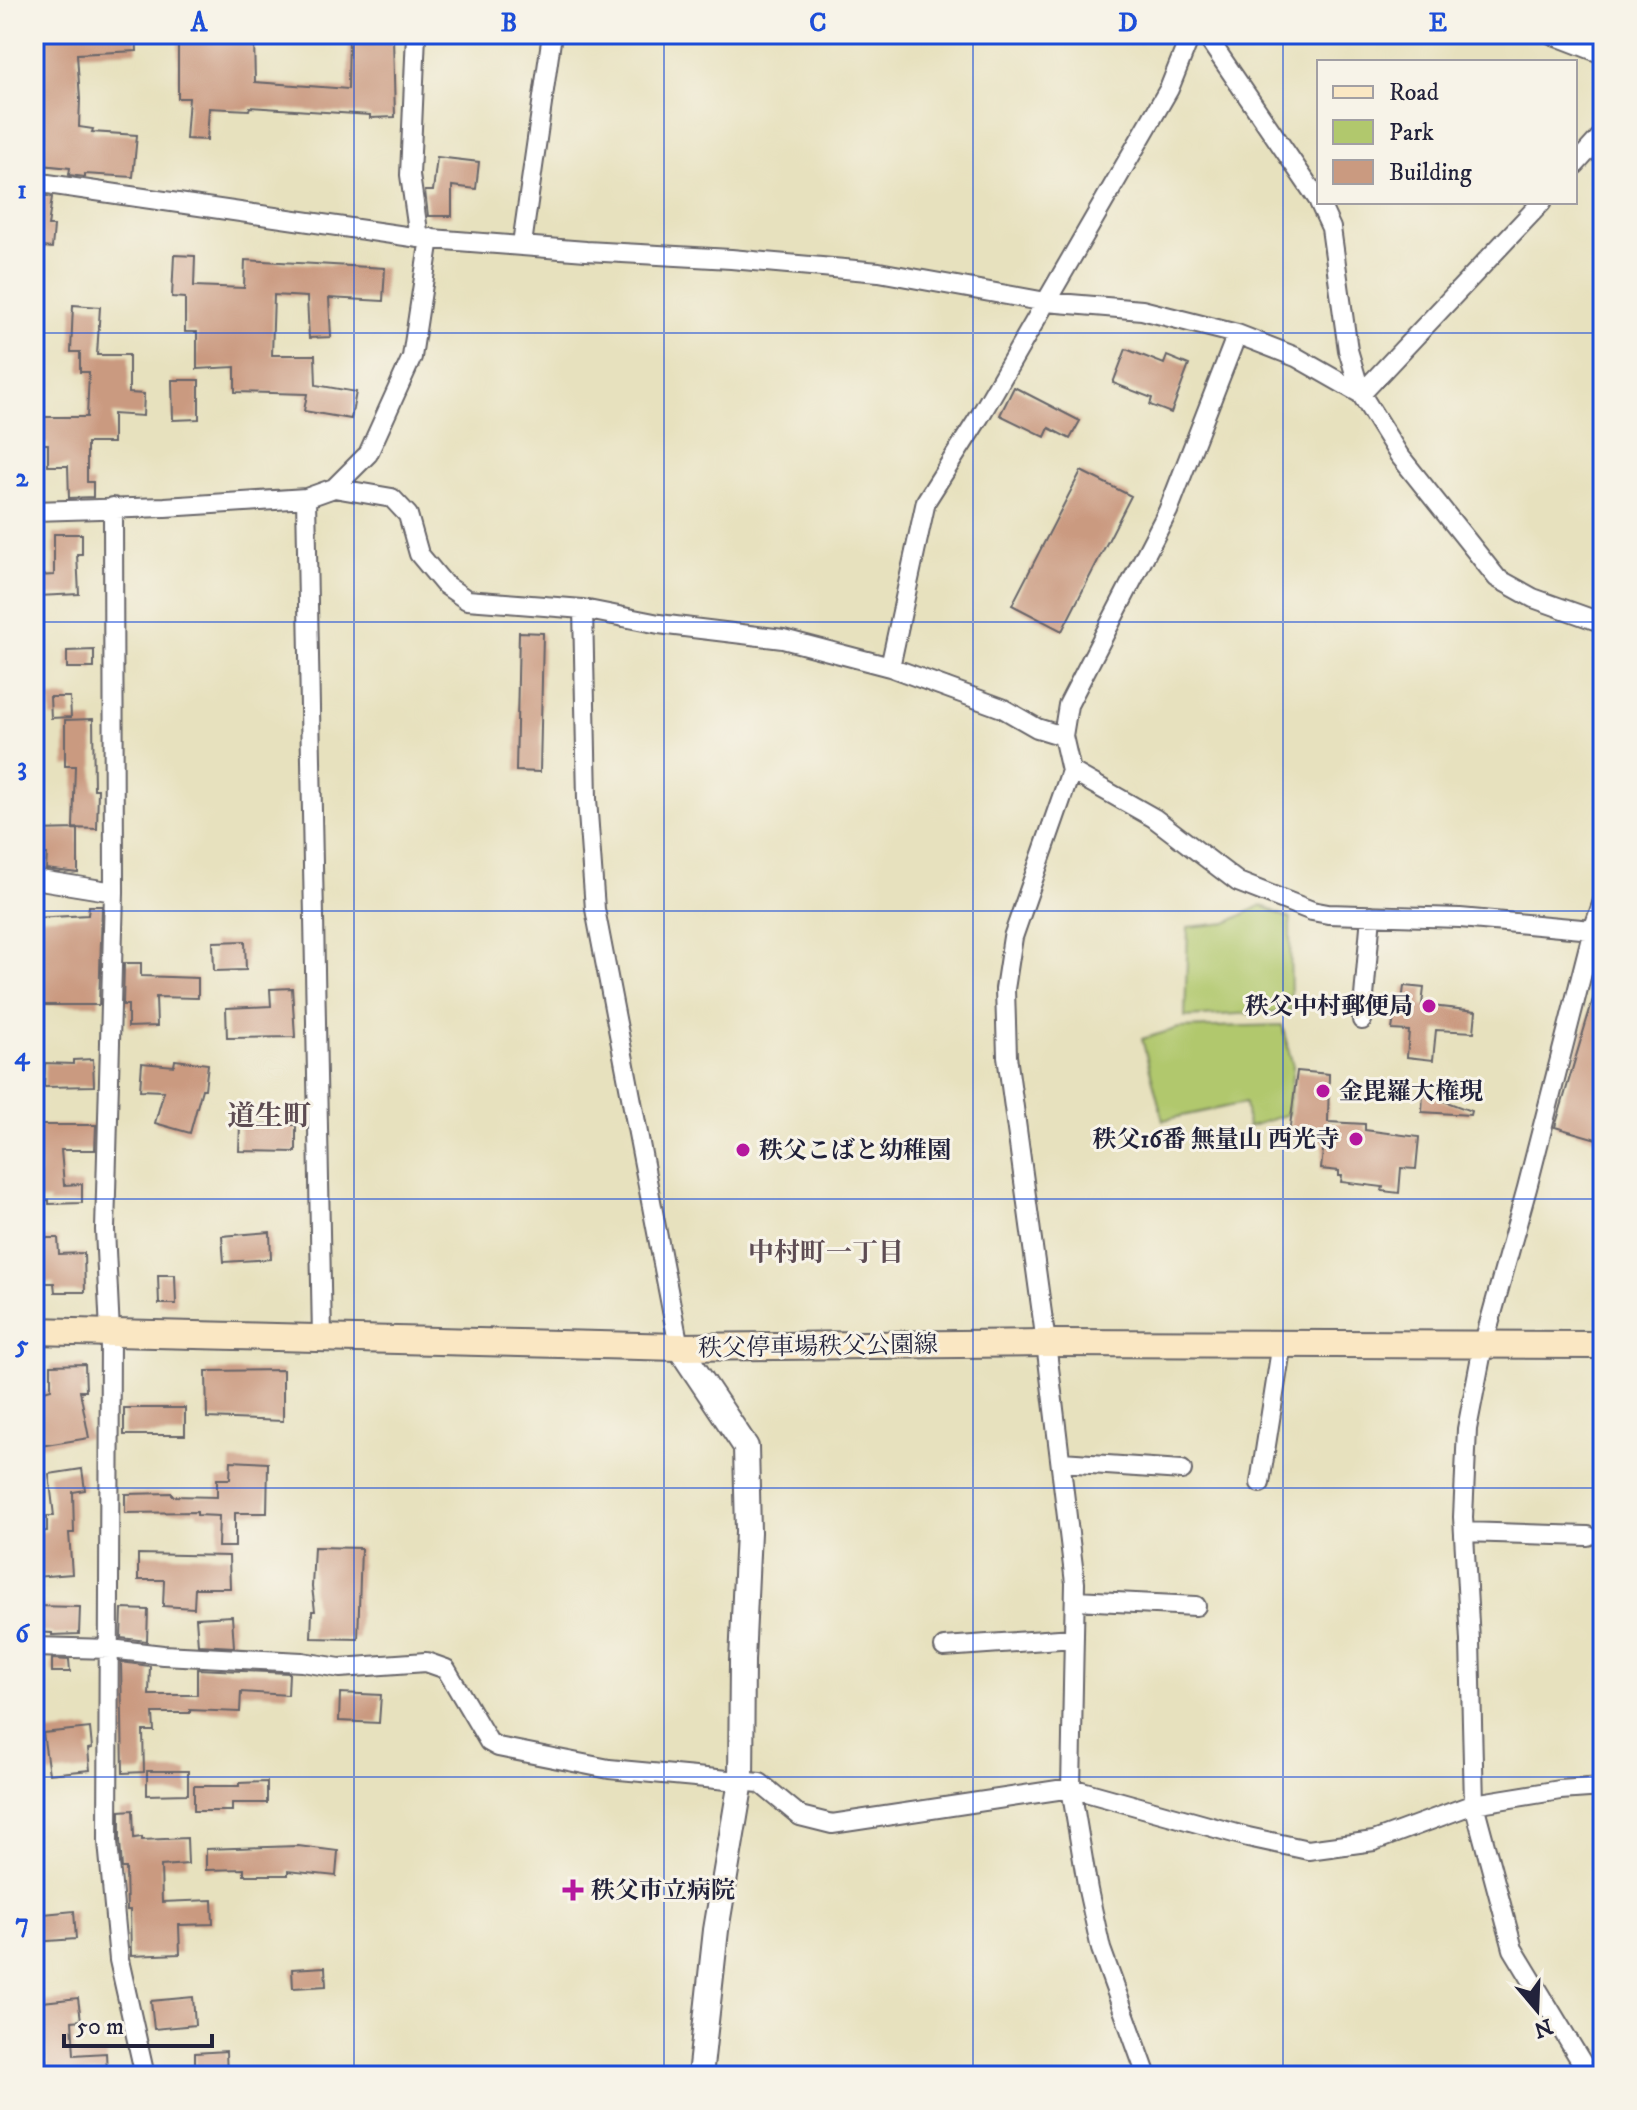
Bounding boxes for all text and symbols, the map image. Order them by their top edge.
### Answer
text: A [190,7,209,40]
text: B [501,7,517,40]
text: C [809,7,827,40]
text: D [1118,7,1138,40]
text: E [1429,7,1447,40]
legend [1317,60,1577,204]
text: Road [1389,78,1439,108]
text: Park [1389,118,1434,148]
text: Building [1389,158,1472,188]
text: 1 [17,174,27,207]
text: 2 [16,462,30,495]
text: 3 [17,751,27,784]
place label: 秩父中村郵便局 [1245,992,1413,1022]
marker: 秩父中村郵便局 [1420,997,1438,1015]
text: 4 [15,1040,31,1073]
place label: 金毘羅大権現 [1339,1077,1483,1107]
marker: 金毘羅大権現 [1314,1082,1332,1100]
district label: 道生町 [227,1099,311,1134]
place label: 秩父16番 無量山 西光寺 [1093,1125,1340,1155]
marker: 秩父16番 無量山 西光寺 [1347,1130,1365,1148]
place label: 秩父こばと幼稚園 [759,1136,951,1166]
marker: 秩父こばと幼稚園 [734,1141,752,1159]
district label: 中村町一丁目 [748,1237,904,1270]
text: 5 [15,1329,29,1362]
street label: 秩父停車場秩父公園線 [698,1330,938,1364]
text: 6 [15,1618,30,1651]
place label: 秩父市立病院 [591,1876,735,1906]
marker: 秩父市立病院 [562,1879,584,1901]
text: 7 [15,1907,29,1940]
north arrow [1497,1970,1577,2050]
scale bar [64,1998,212,2048]
text: 50 m [76,2012,124,2042]
text: N [1530,2012,1556,2043]

